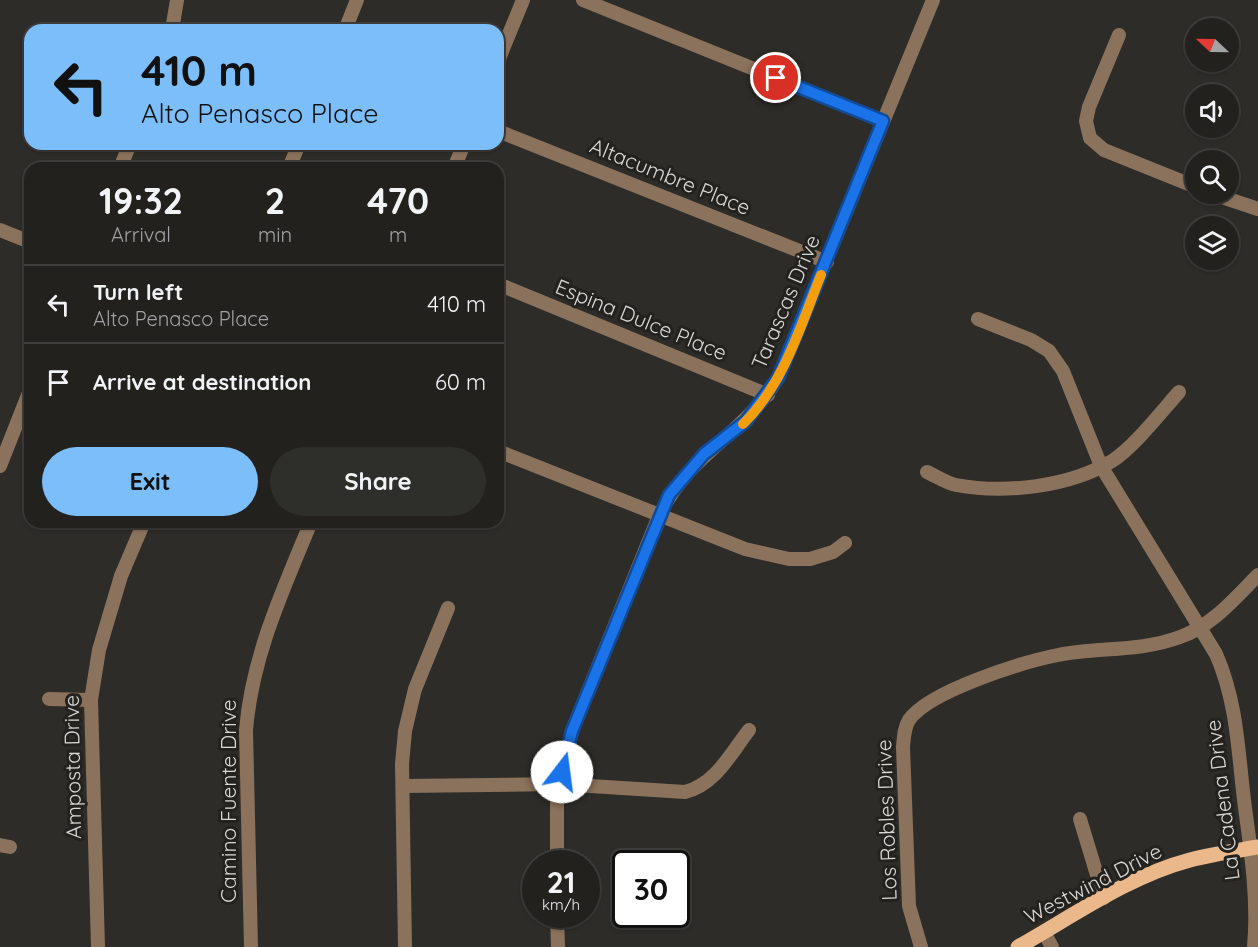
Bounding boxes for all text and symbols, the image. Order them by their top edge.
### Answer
north arrow [1185,18,1239,72]
map controls [1185,18,1239,270]
text: 410 m [141,44,257,97]
icon: left [42,48,120,126]
pin [750,52,801,103]
icon: arrive [759,61,792,94]
button: sound [1185,84,1239,138]
text: Alto Penasco Place [141,96,379,130]
street label: Altacumbre Place [586,132,754,220]
button: search [1185,150,1239,204]
text: 19:32 [99,178,183,223]
text: 2 [265,178,285,223]
text: 470 [367,178,429,223]
button: layers [1185,216,1239,270]
text: Arrival [111,222,171,247]
text: min [258,222,292,247]
text: m [389,222,407,247]
street label: Tarascas Drive [745,231,825,373]
street label: Espina Dulce Place [552,273,731,365]
text: Turn left [93,278,183,306]
icon: left [42,288,75,321]
text: 410 m [427,290,486,318]
text: Alto Penasco Place [93,306,269,331]
icon: arrive [42,366,75,399]
text: Arrive at destination [93,368,311,396]
text: 60 m [435,368,486,396]
button: Exit [42,447,258,516]
button: Share [270,447,486,516]
street label: Amposta Drive [58,695,86,839]
street label: Camino Fuente Drive [215,699,241,903]
street label: La Cadena Drive [1199,718,1245,882]
street label: Los Robles Drive [870,739,902,901]
position arrow [530,740,594,804]
street label: Westwind Drive [1019,837,1166,929]
speed limit sign: 30 [612,850,690,928]
text: 21 [547,863,575,901]
text: km/h [542,895,580,914]

